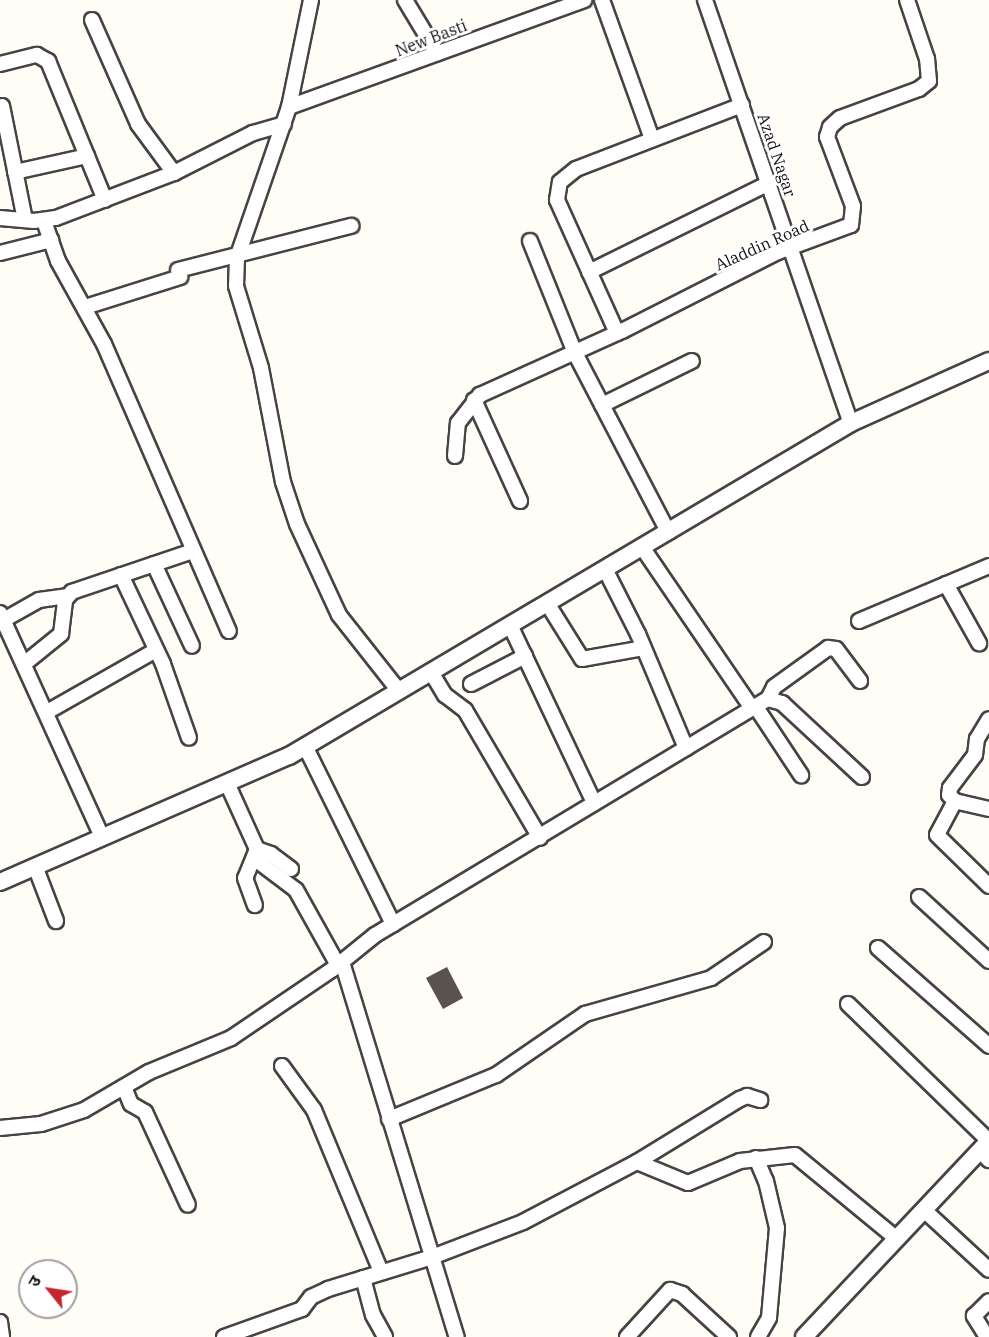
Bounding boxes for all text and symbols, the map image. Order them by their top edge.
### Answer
street label: New Basti [393,16,469,60]
street label: Azad Nagar [754,111,800,199]
street label: Aladdin Road [712,216,812,274]
north arrow [18,1259,78,1319]
text: उ [23,1272,45,1290]

